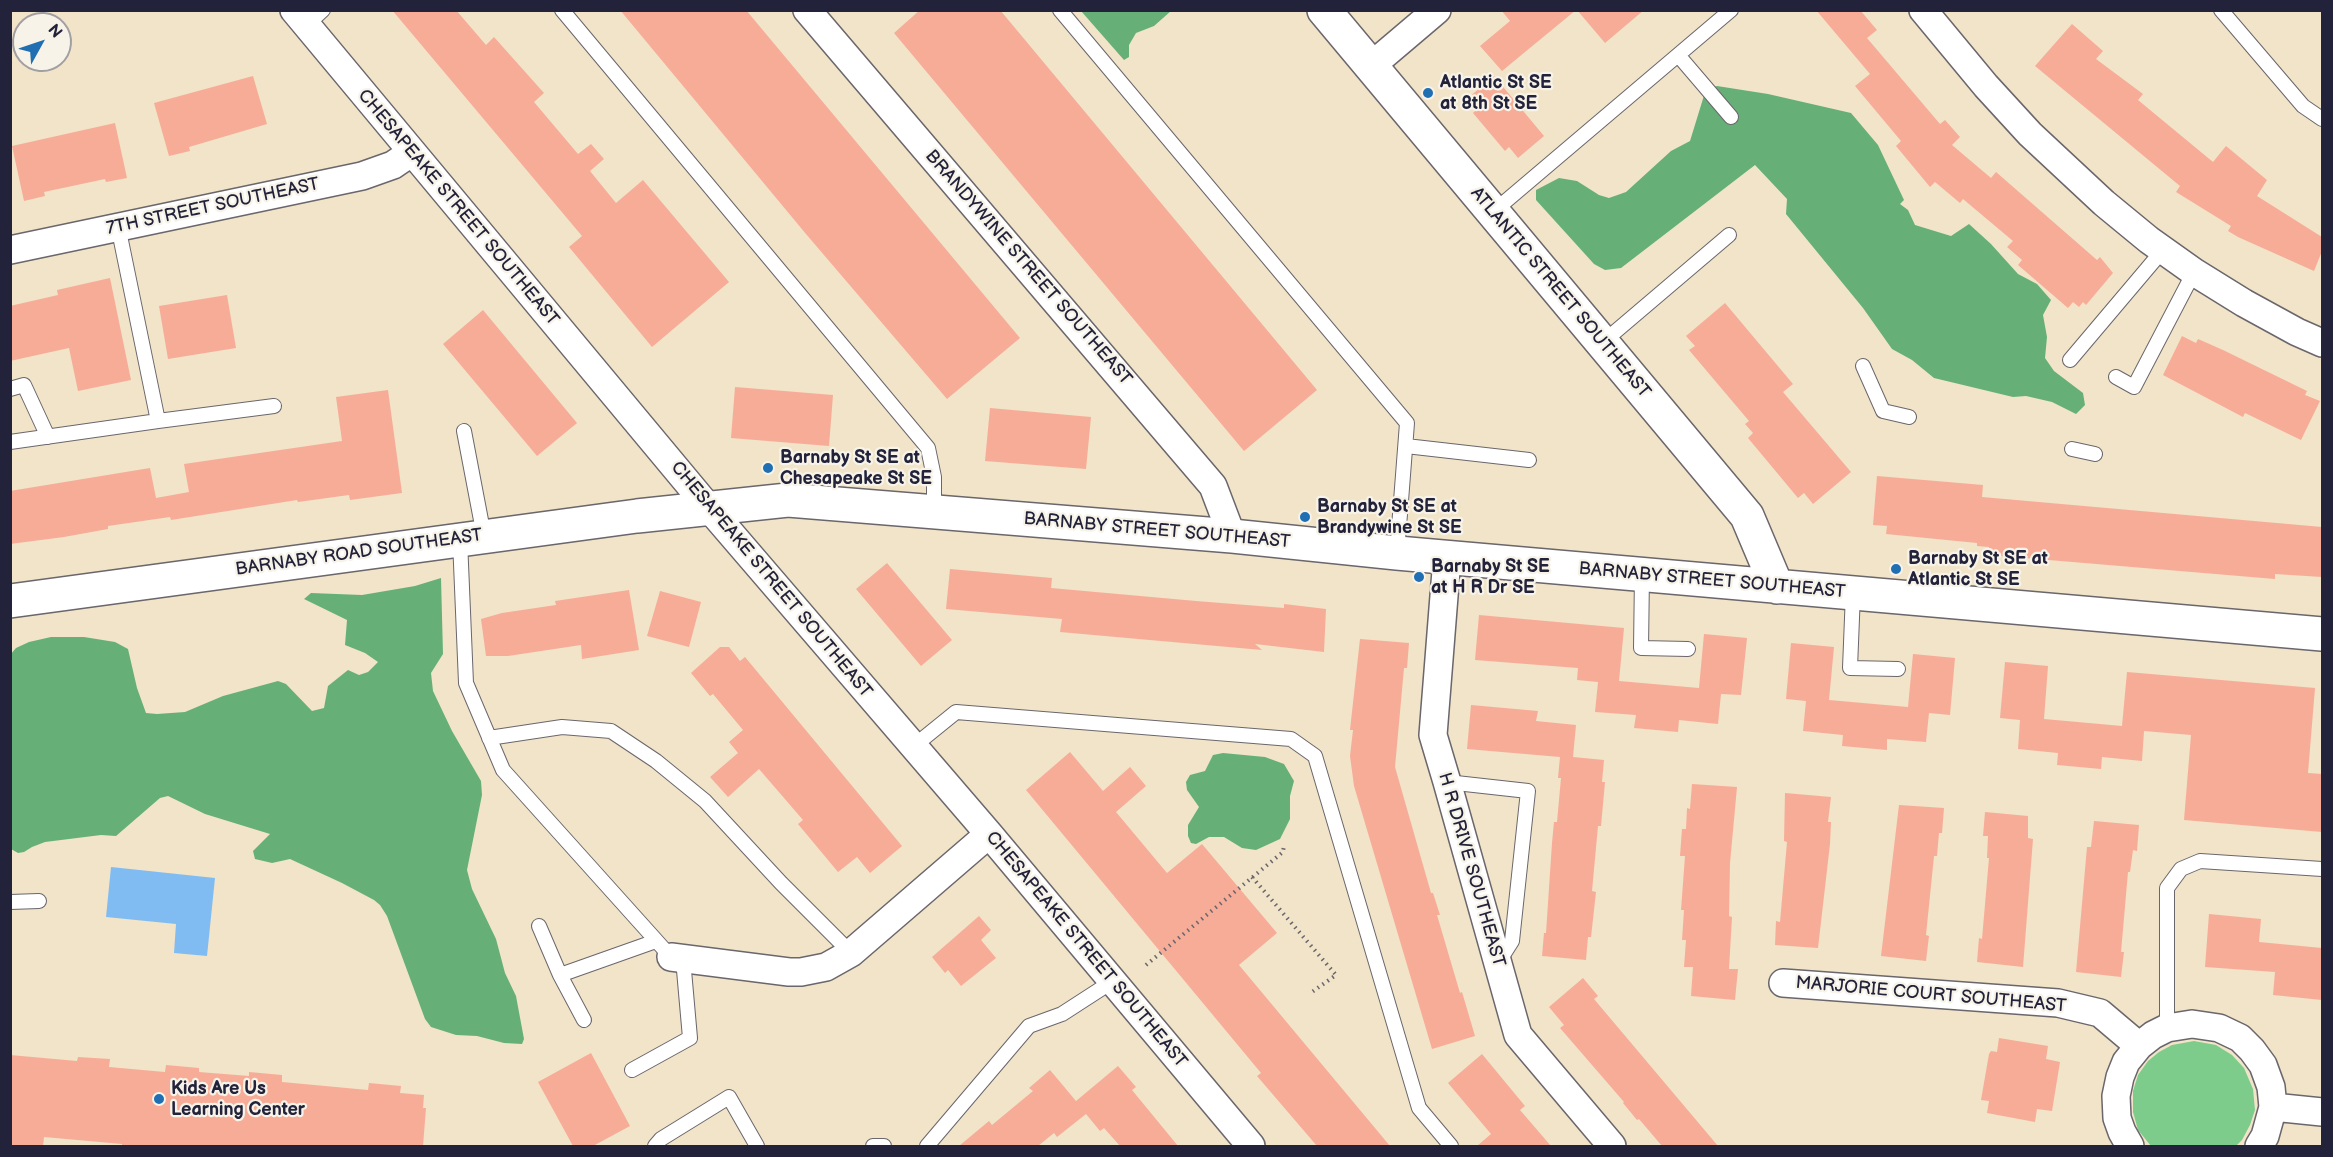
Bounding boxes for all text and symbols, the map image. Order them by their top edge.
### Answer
north arrow [12,12,72,72]
text: N [43,21,66,42]
place label: Atlantic St SE at 8th St SE [1440,72,1552,115]
street label: CHESAPEAKE STREET SOUTHEAST [353,85,563,331]
marker: Atlantic St SE at 8th St SE [1421,86,1435,100]
street label: BRANDYWINE STREET SOUTHEAST [920,146,1136,390]
street label: 7TH STREET SOUTHEAST [104,174,322,240]
street label: ATLANTIC STREET SOUTHEAST [1465,183,1655,403]
place label: Barnaby St SE at Chesapeake St SE [780,447,932,490]
street label: CHESAPEAKE STREET SOUTHEAST [666,457,876,703]
marker: Barnaby St SE at Chesapeake St SE [761,461,775,475]
place label: Barnaby St SE at Brandywine St SE [1317,496,1462,538]
street label: BARNABY STREET SOUTHEAST [1023,509,1291,553]
marker: Barnaby St SE at Brandywine St SE [1298,510,1312,524]
street label: BARNABY ROAD SOUTHEAST [234,525,484,581]
place label: Barnaby St SE at Atlantic St SE [1908,548,2048,590]
place label: Barnaby St SE at H R Dr SE [1431,556,1550,598]
street label: BARNABY STREET SOUTHEAST [1578,559,1846,603]
marker: Barnaby St SE at Atlantic St SE [1889,562,1903,576]
marker: Barnaby St SE at H R Dr SE [1412,570,1426,584]
street label: H R DRIVE SOUTHEAST [1433,770,1509,970]
street label: CHESAPEAKE STREET SOUTHEAST [981,827,1191,1073]
street label: MARJORIE COURT SOUTHEAST [1795,972,2067,1018]
place label: Kids Are Us Learning Center [171,1078,305,1120]
marker: Kids Are Us Learning Center [152,1092,166,1106]

